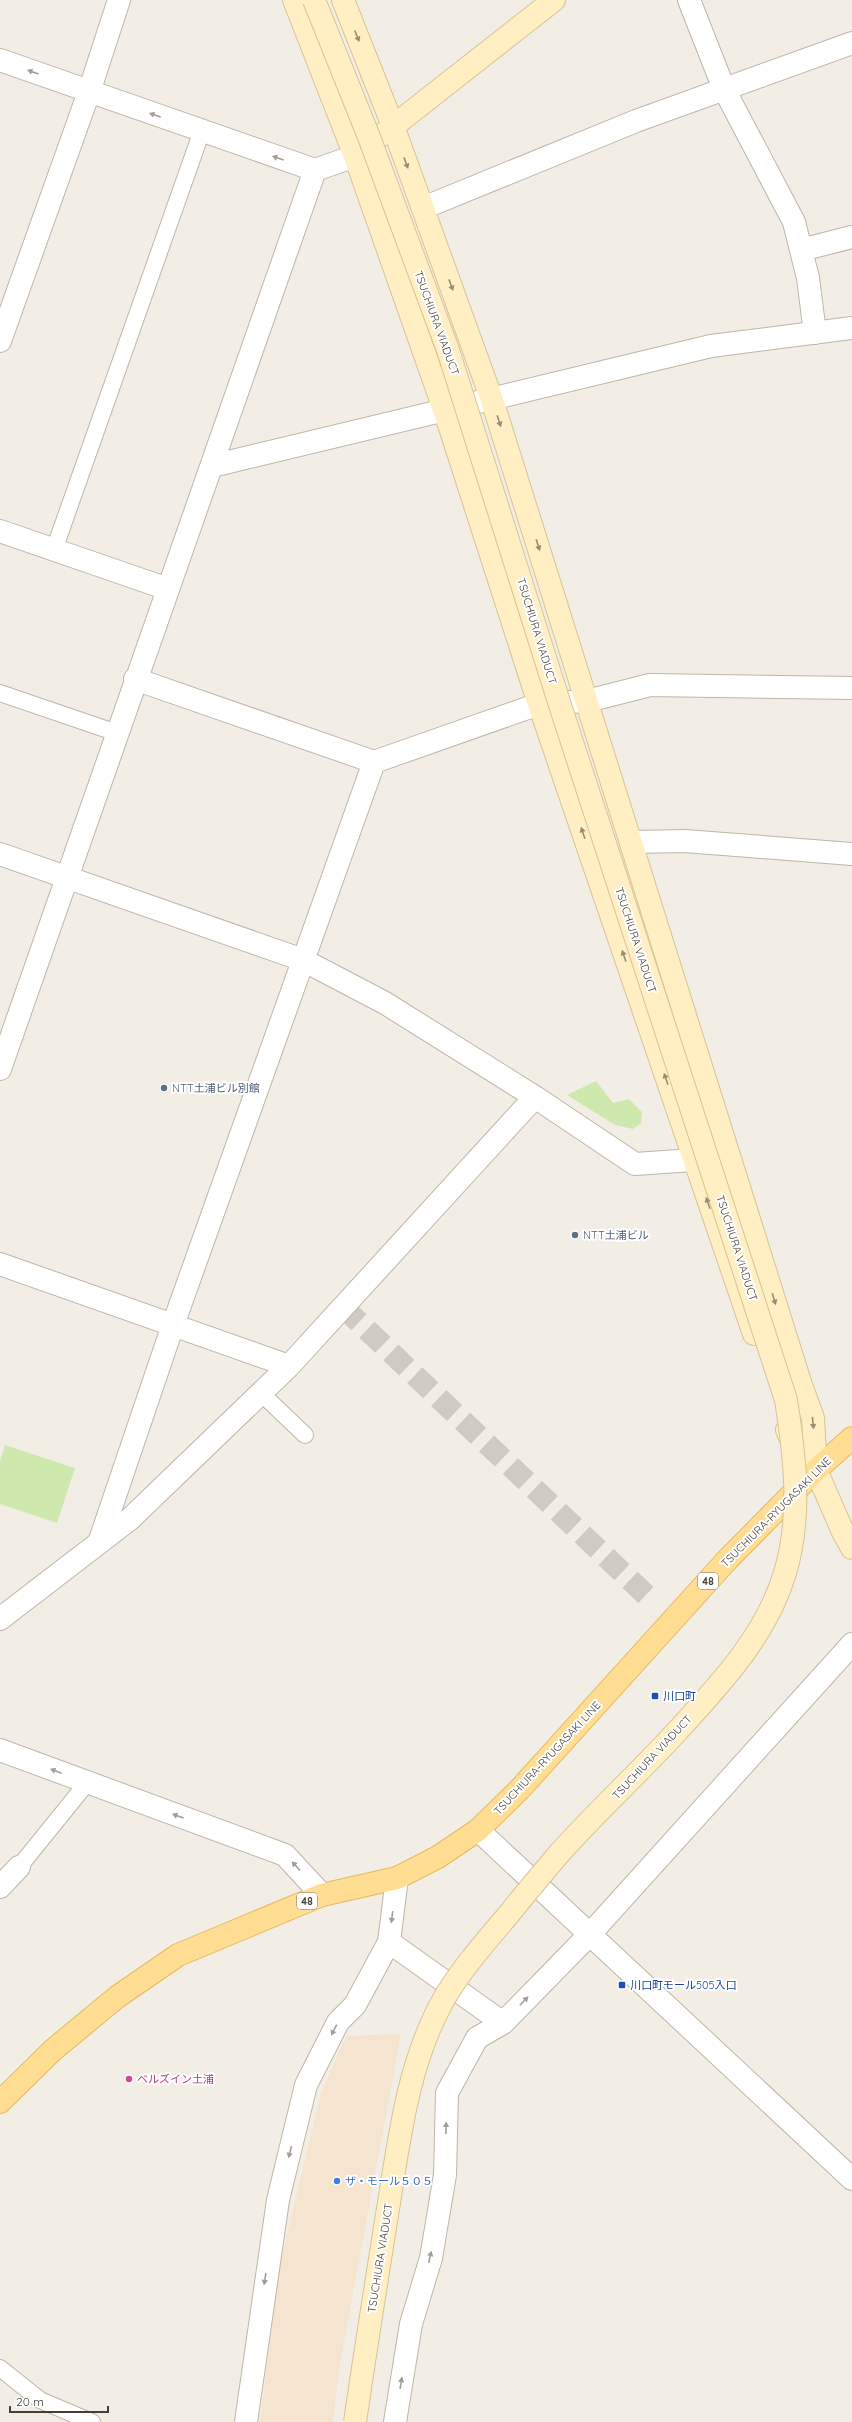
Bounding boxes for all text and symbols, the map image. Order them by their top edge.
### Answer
one-way arrow [354,31,360,42]
one-way arrow [26,68,38,74]
one-way arrow [149,112,161,118]
one-way arrow [272,154,284,160]
one-way arrow [404,157,410,169]
street label: TSUCHIURA VIADUCT [412,269,463,378]
one-way arrow [448,279,454,291]
one-way arrow [496,415,502,427]
one-way arrow [535,539,541,551]
street label: TSUCHIURA VIADUCT [514,576,560,686]
one-way arrow [580,827,586,839]
street label: TSUCHIURA VIADUCT [612,885,660,995]
one-way arrow [621,950,627,962]
one-way arrow [662,1073,668,1085]
place label: NTT土浦ビル別館 [172,1081,260,1095]
marker: NTT土浦ビル別館 [159,1083,169,1093]
street label: TSUCHIURA VIADUCT [713,1193,761,1303]
one-way arrow [704,1196,710,1208]
place label: NTT土浦ビル [583,1228,649,1242]
marker: NTT土浦ビル [570,1230,580,1240]
one-way arrow [771,1294,777,1306]
one-way arrow [810,1417,816,1429]
street label: TSUCHIURA-RYUGASAKI LINE [718,1454,834,1570]
road number: 48 [698,1573,718,1589]
place label: 川口町 [663,1689,696,1703]
marker: 川口町 [650,1691,660,1701]
street label: TSUCHIURA-RYUGASAKI LINE [491,1698,603,1818]
street label: TSUCHIURA VIADUCT [609,1712,695,1802]
one-way arrow [49,1767,61,1773]
one-way arrow [171,1812,183,1818]
one-way arrow [291,1861,301,1871]
road number: 48 [297,1893,317,1909]
one-way arrow [389,1911,396,1923]
place label: 川口町モール505入口 [630,1978,737,1992]
marker: 川口町モール505入口 [617,1980,627,1990]
one-way arrow [519,1996,529,2006]
one-way arrow [331,2025,337,2036]
place label: ベルズイン土浦 [137,2072,214,2086]
marker: ベルズイン土浦 [124,2074,134,2084]
one-way arrow [443,2121,449,2134]
one-way arrow [287,2146,293,2158]
place label: ザ・モール５０５ [345,2174,433,2188]
marker: ザ・モール５０５ [332,2176,342,2186]
street label: TSUCHIURA VIADUCT [364,2202,396,2314]
one-way arrow [428,2251,434,2263]
one-way arrow [262,2273,268,2285]
one-way arrow [398,2377,404,2390]
scale bar [10,2388,108,2414]
text: 20 m [16,2394,44,2409]

